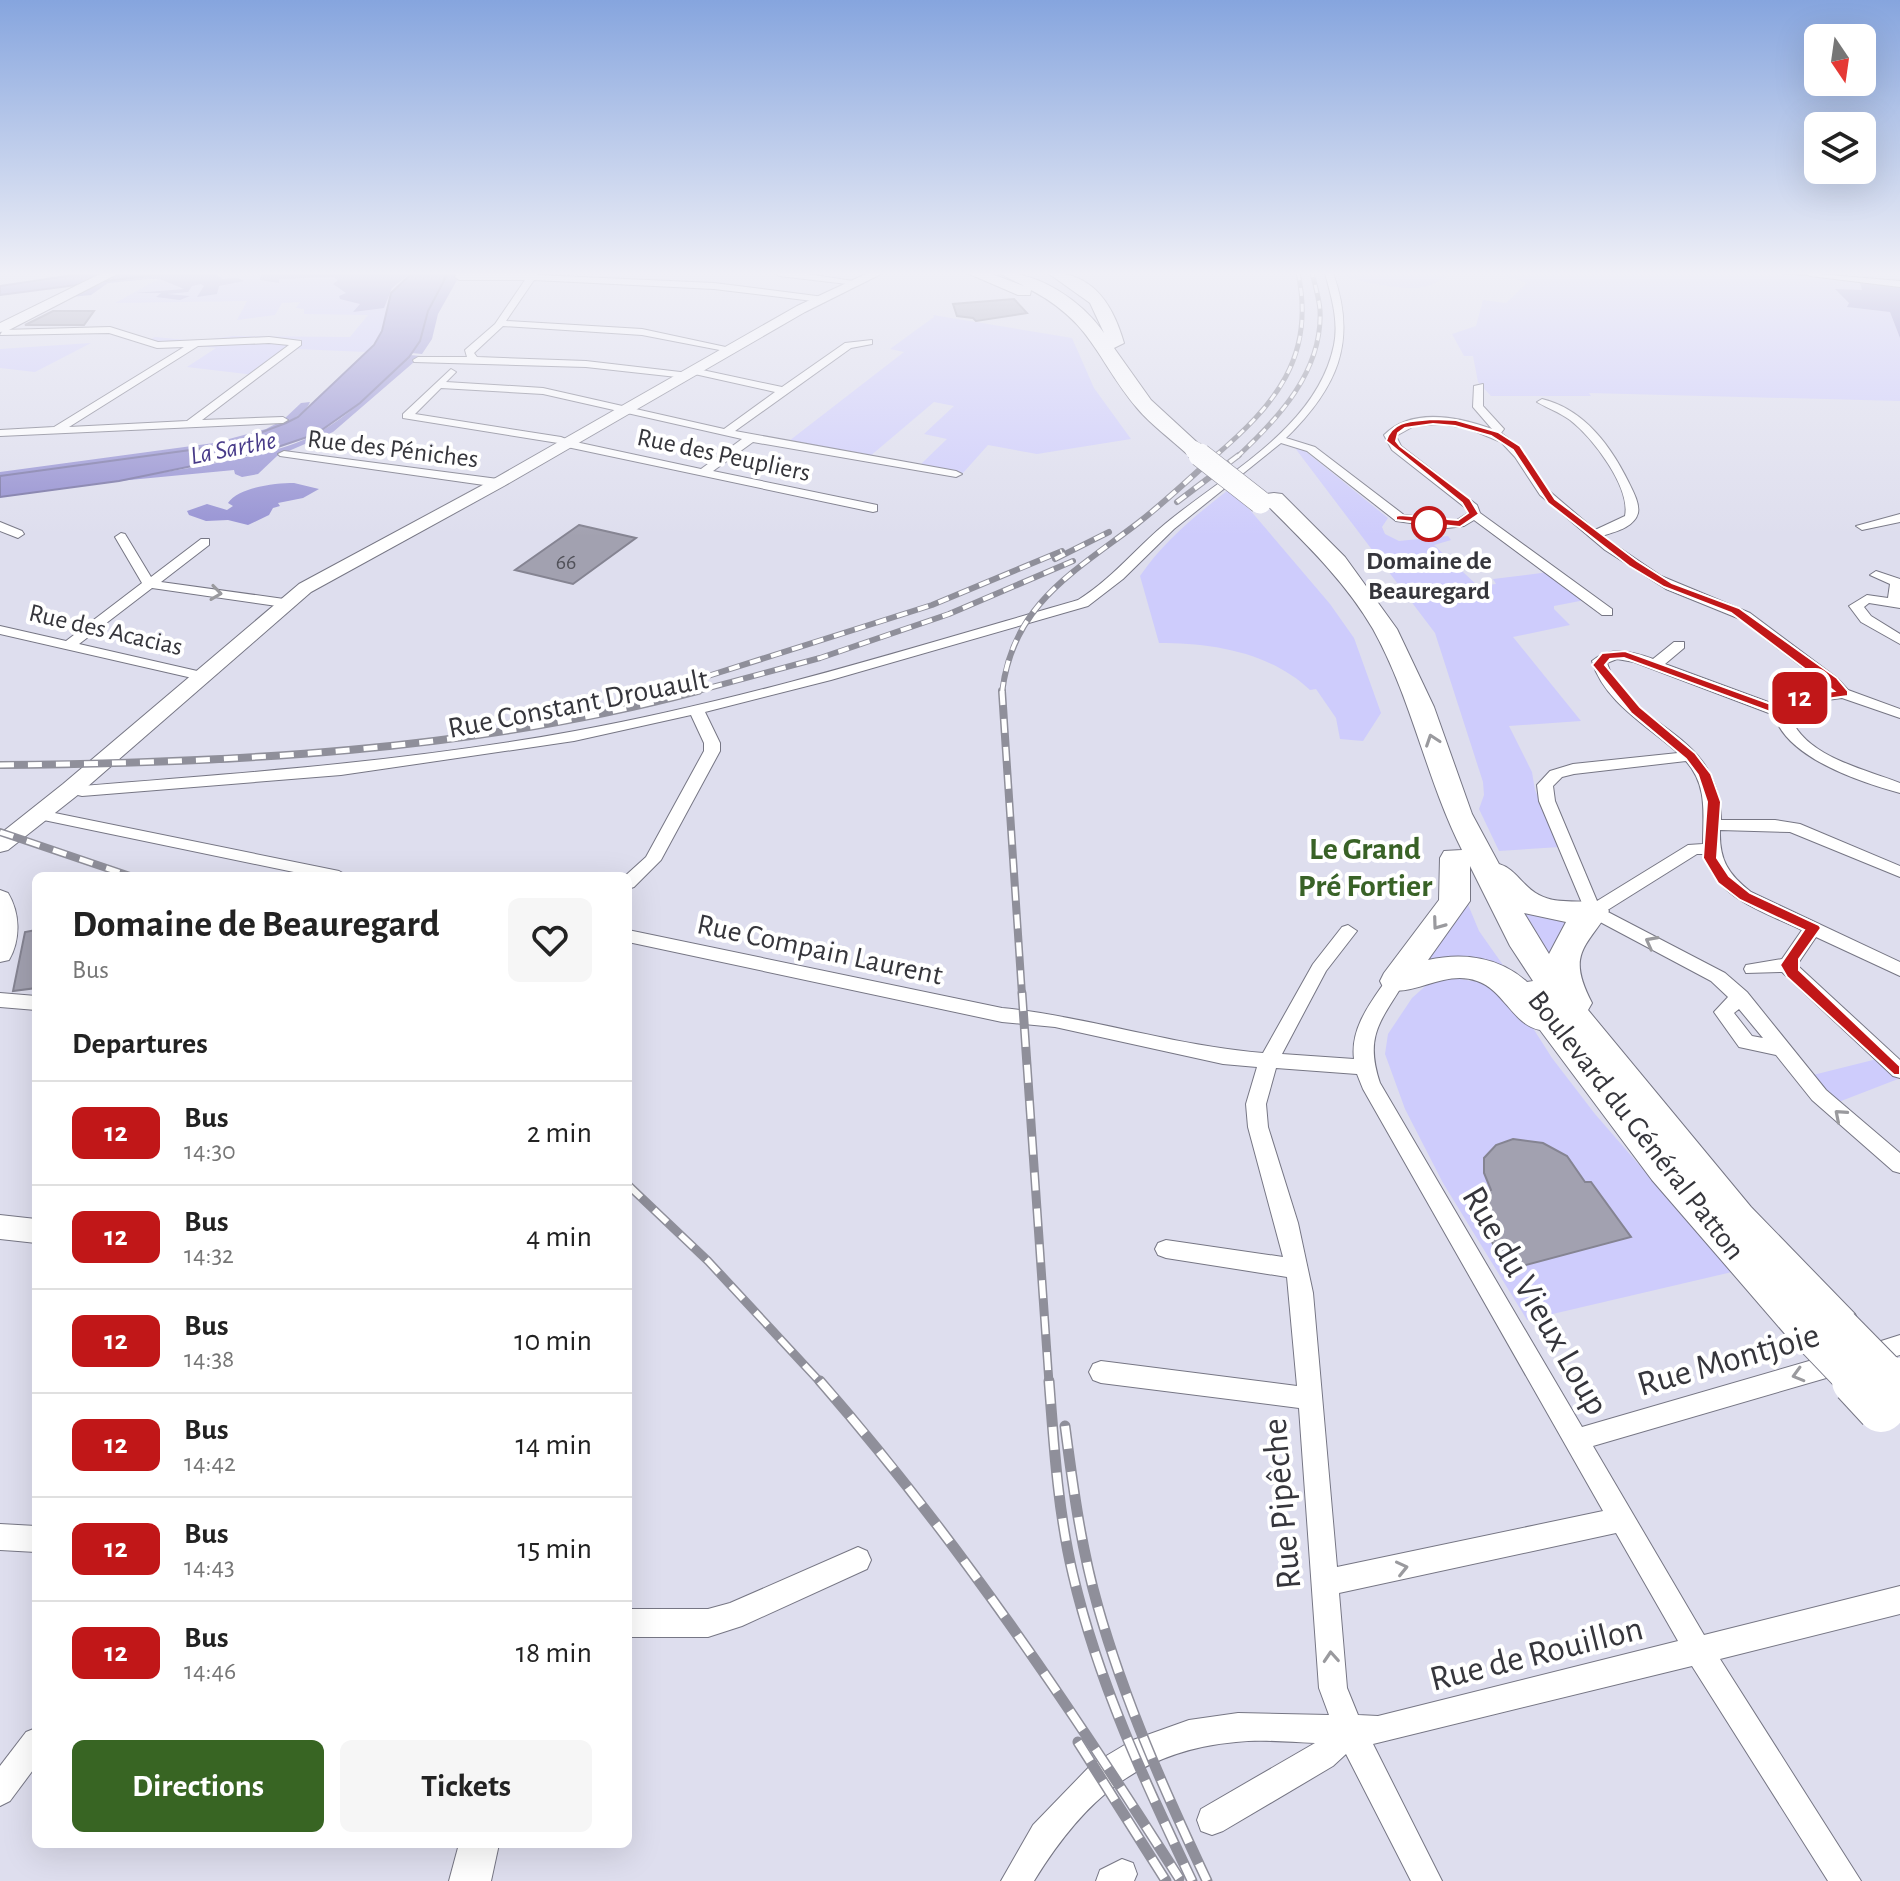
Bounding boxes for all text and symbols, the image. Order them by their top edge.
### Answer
north arrow [1804,24,1876,96]
map controls [1804,24,1876,184]
button: layers [1804,112,1876,184]
street label: Rue des Peupliers [635,424,813,486]
street label: Rue des Péniches [306,426,480,472]
water label: La Sarthe [188,427,279,469]
marker: Domaine de Beauregard [1412,507,1446,541]
place label: Domaine de Beauregard [1366,548,1492,604]
house number: 66 [556,551,576,573]
one-way arrow [210,585,223,602]
street label: Rue des Acacias [26,600,185,660]
street label: Rue Constant Drouault [446,664,711,744]
line badge: 12 [1764,672,1836,724]
text: 12 [1788,684,1812,712]
one-way arrow [1425,734,1442,748]
district label: Le Grand Pré Fortier [1298,833,1432,902]
button: heart [508,898,592,982]
text: Domaine de Beauregard [72,906,440,944]
street label: Rue Compain Laurent [694,909,946,991]
one-way arrow [1433,915,1448,929]
one-way arrow [1645,937,1660,952]
text: Bus [72,957,109,983]
street label: Boulevard du Général Patton [1522,985,1750,1266]
text: Departures [72,1029,208,1059]
text: Bus [184,1103,229,1133]
one-way arrow [1835,1110,1850,1125]
text: 2 min [527,1118,592,1148]
text: 12 [104,1119,128,1147]
text: 14:30 [184,1138,236,1164]
street label: Rue du Vieux Loup [1455,1181,1615,1421]
text: Bus [184,1207,229,1237]
text: 4 min [526,1222,592,1252]
text: 12 [104,1223,128,1251]
text: 14:32 [184,1242,234,1268]
text: Bus [184,1311,229,1341]
street label: Rue Montjoie [1633,1317,1824,1403]
text: 10 min [514,1326,592,1356]
text: 12 [104,1327,128,1355]
text: 14:38 [184,1346,234,1372]
one-way arrow [1792,1366,1806,1382]
text: Bus [184,1415,229,1445]
street label: Rue Pipêche [1257,1417,1307,1591]
text: 14 min [516,1430,592,1460]
text: 12 [104,1431,128,1459]
text: 14:42 [184,1450,236,1476]
text: Bus [184,1519,229,1549]
text: 15 min [517,1534,592,1564]
text: 12 [104,1535,128,1563]
text: 14:43 [184,1554,235,1580]
one-way arrow [1394,1560,1408,1577]
street label: Rue de Rouillon [1426,1610,1647,1698]
text: Bus [184,1623,229,1653]
text: 18 min [516,1638,592,1668]
text: 12 [104,1639,128,1667]
one-way arrow [1323,1650,1340,1663]
text: 14:46 [184,1658,236,1684]
button: Directions [72,1740,324,1832]
button: Tickets [340,1740,592,1832]

